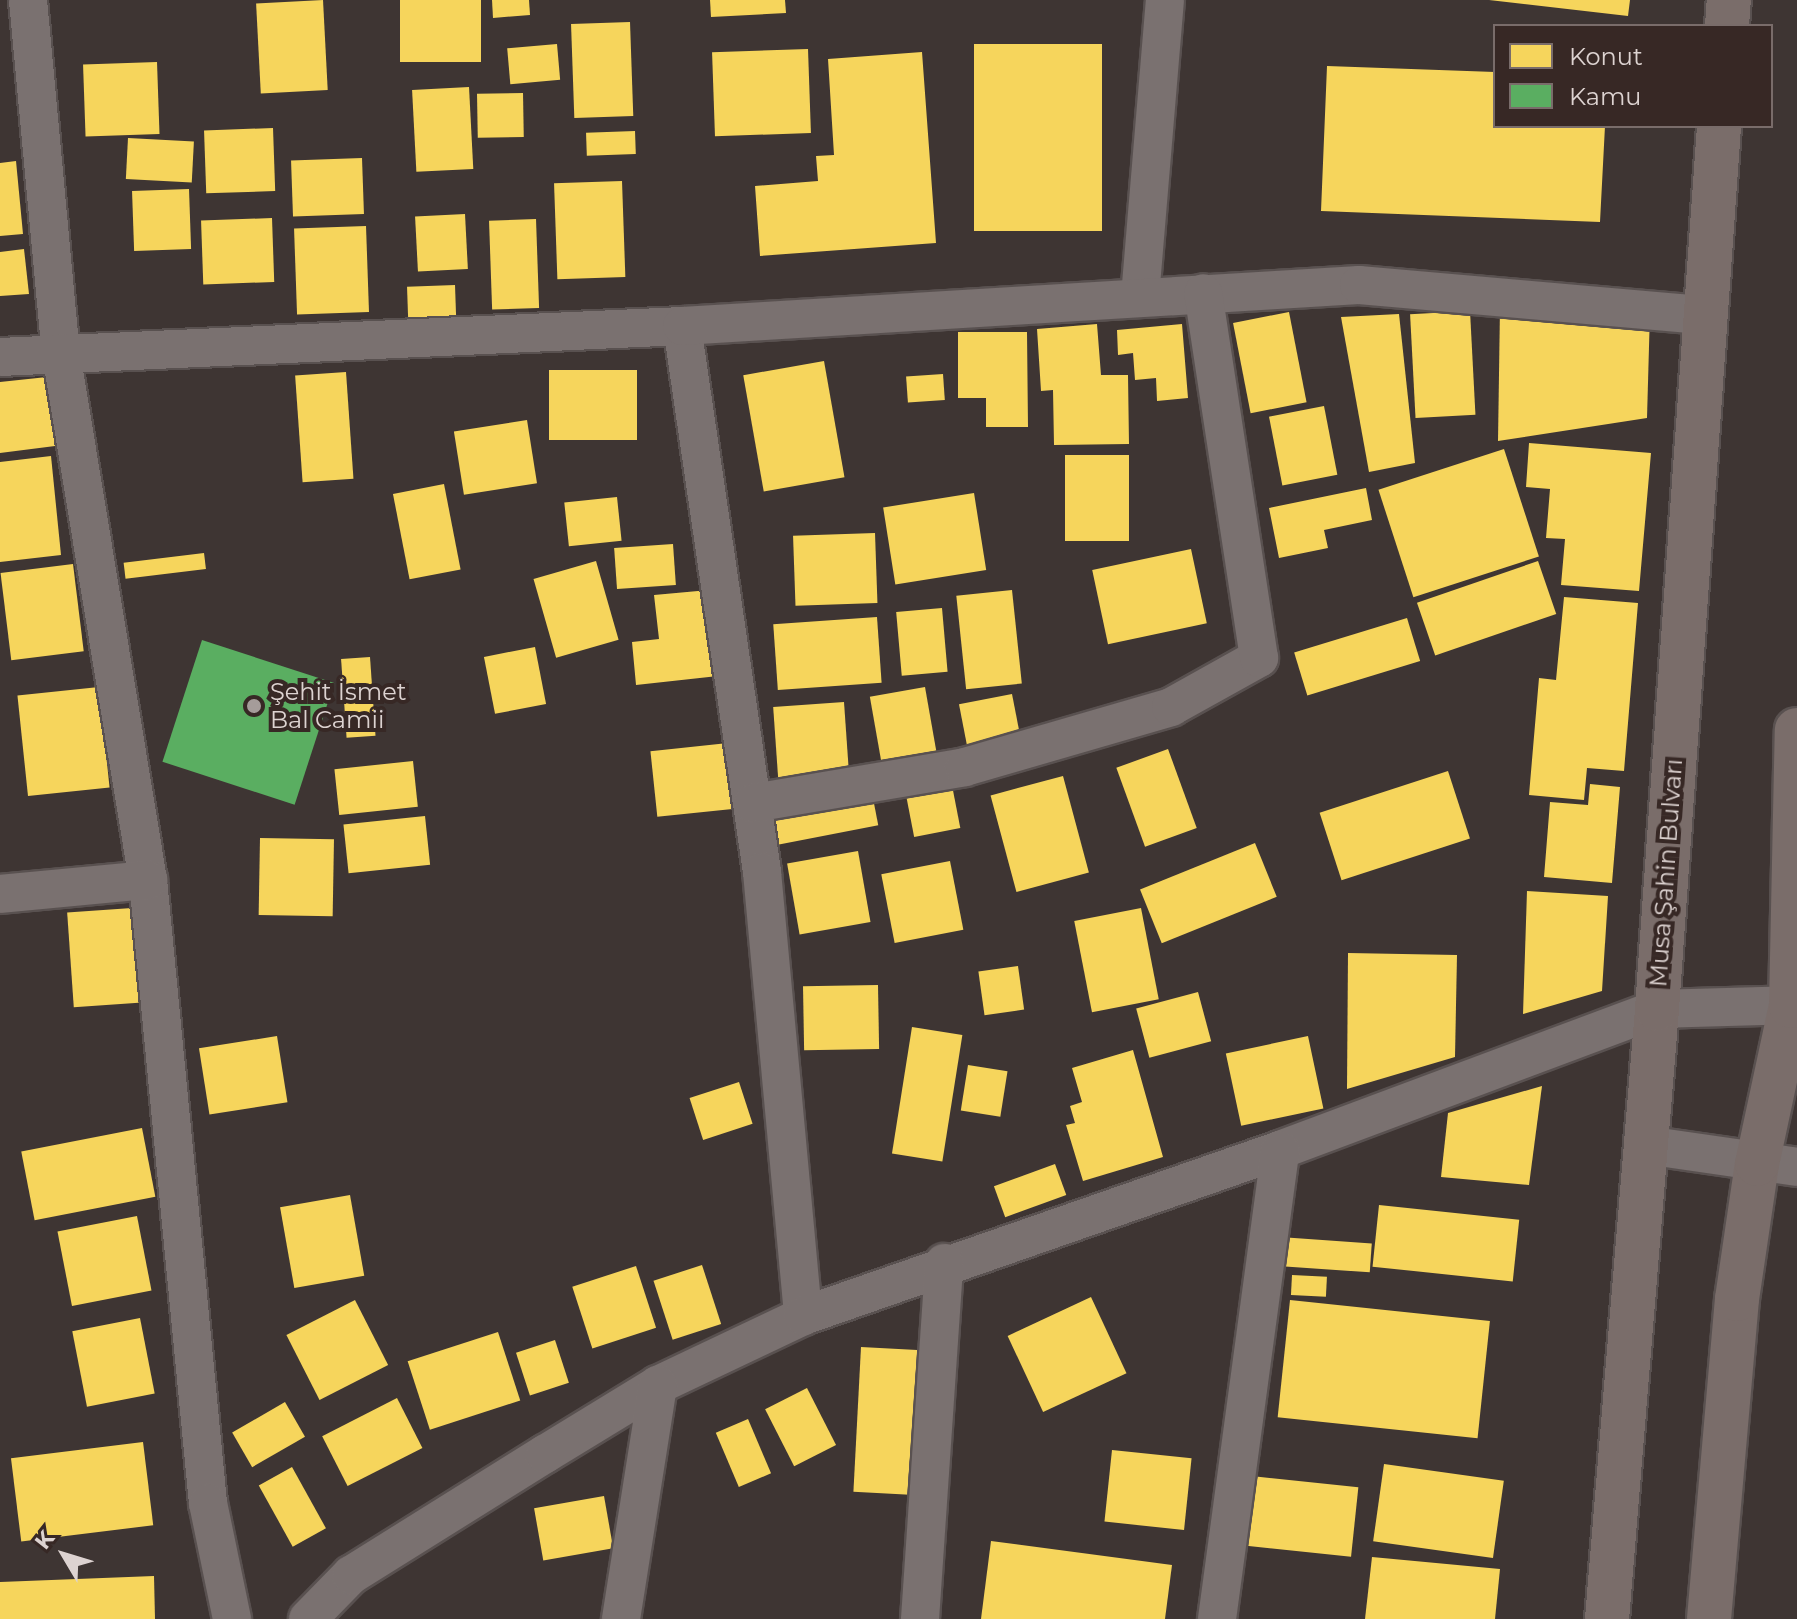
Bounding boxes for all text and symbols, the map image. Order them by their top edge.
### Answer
legend [1493,24,1773,128]
text: Konut [1569,42,1643,71]
text: Kamu [1569,82,1641,111]
place label: Şehit İsmet Bal Camii [270,678,406,734]
marker: Şehit İsmet Bal Camii [245,697,263,715]
street label: Musa Şahin Bulvarı [1644,758,1688,988]
north arrow [24,1515,104,1595]
text: K [29,1525,60,1555]

